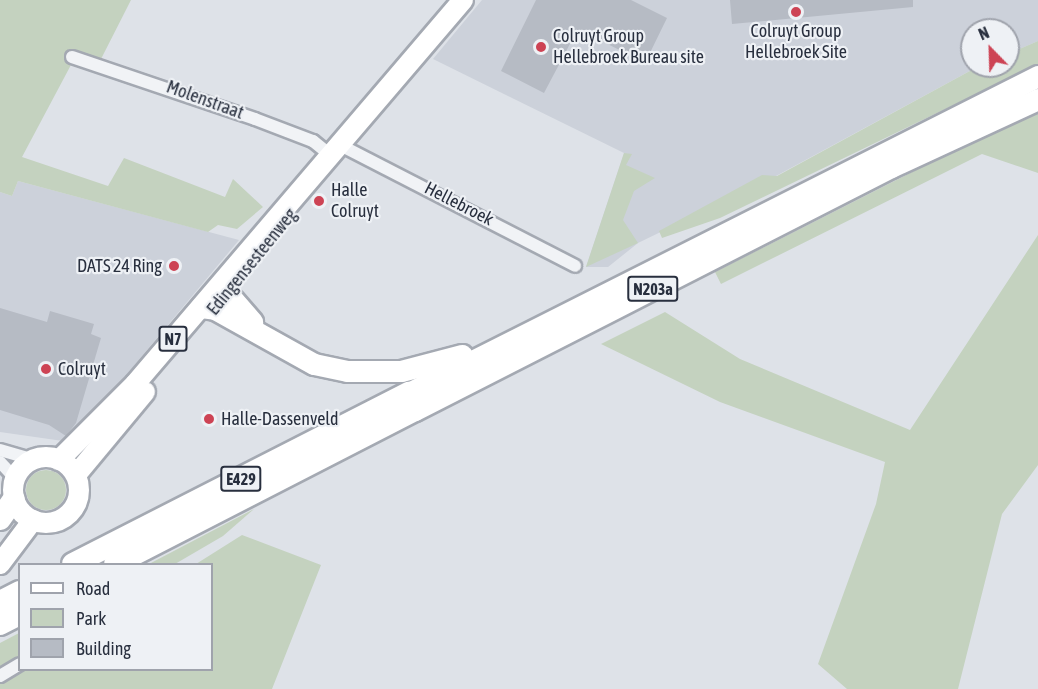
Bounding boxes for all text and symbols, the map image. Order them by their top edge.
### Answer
marker: Colruyt Group Hellebroek Site [789,5,803,19]
north arrow [960,18,1020,78]
place label: Colruyt Group Hellebroek Site [745,21,847,63]
text: N [976,23,992,43]
place label: Colruyt Group Hellebroek Bureau site [553,26,704,68]
marker: Colruyt Group Hellebroek Bureau site [534,40,548,54]
street label: Molenstraat [164,76,246,124]
street label: Hellebroek [421,177,497,231]
place label: Halle Colruyt [331,180,379,222]
marker: Halle Colruyt [312,194,326,208]
street label: Edingensesteenweg [202,204,302,320]
place label: DATS 24 Ring [77,255,162,277]
marker: DATS 24 Ring [167,259,181,273]
road number: N203a [626,276,680,302]
road number: N7 [158,326,188,352]
place label: Colruyt [58,358,106,380]
marker: Colruyt [39,362,53,376]
place label: Halle-Dassenveld [221,408,338,430]
marker: Halle-Dassenveld [202,412,216,426]
road number: E429 [220,466,262,492]
legend [18,563,213,671]
text: Road [76,578,110,599]
text: Park [76,608,106,629]
text: Building [76,638,131,659]

